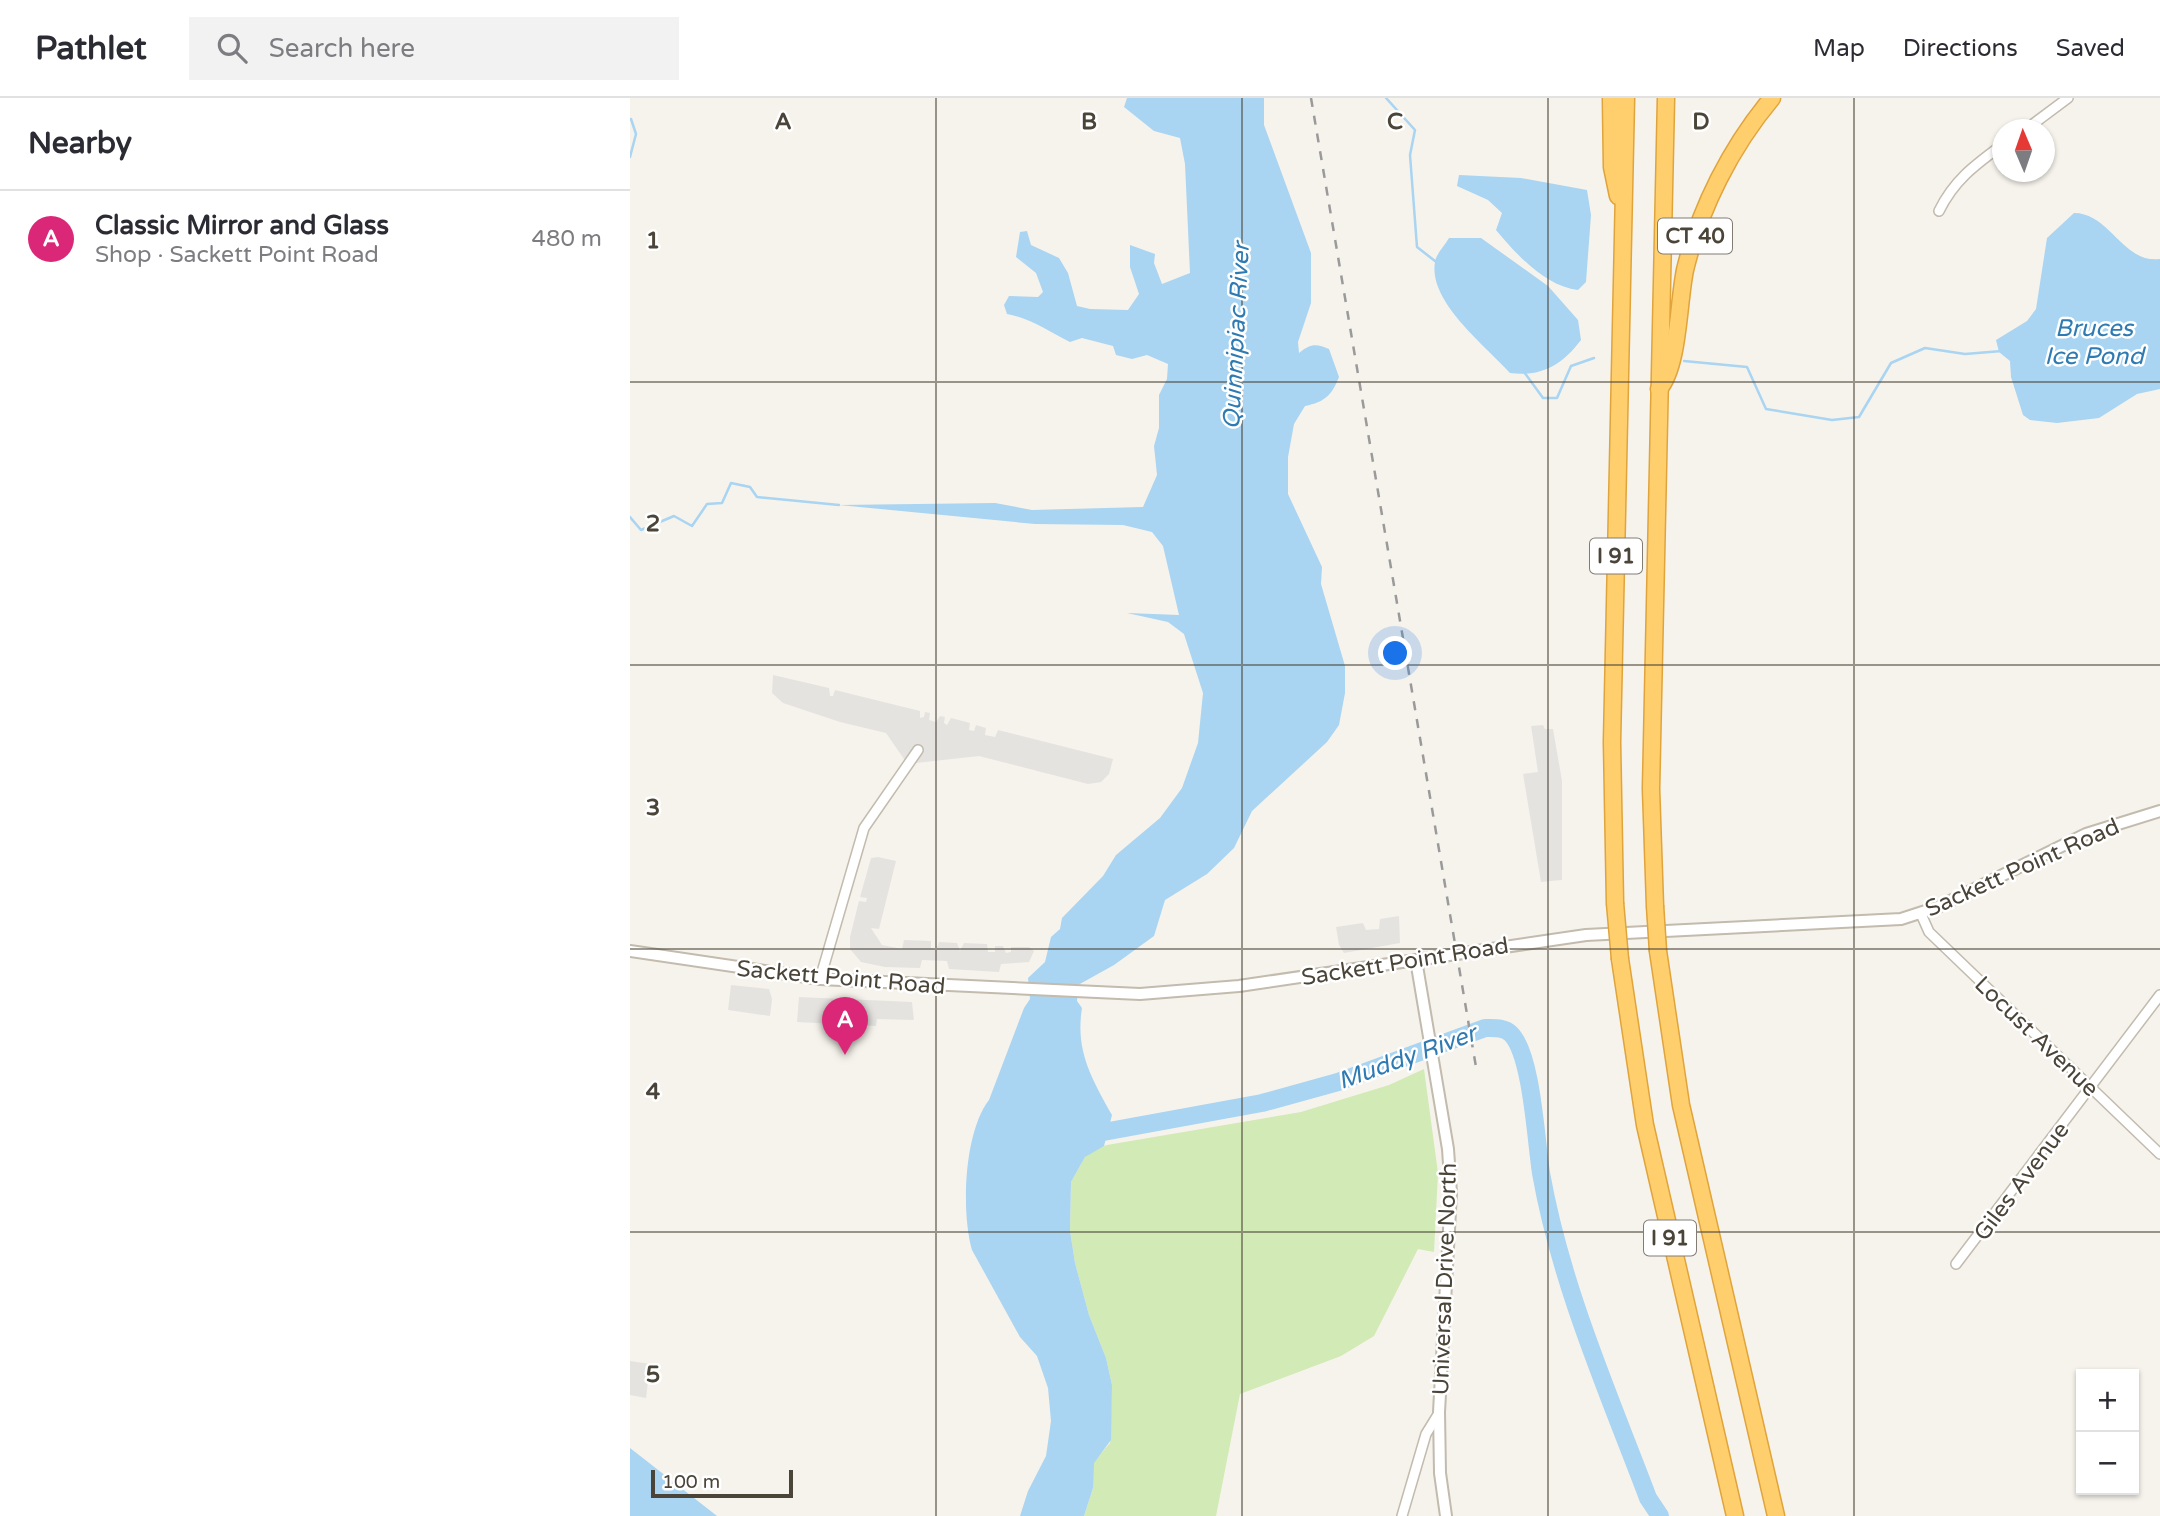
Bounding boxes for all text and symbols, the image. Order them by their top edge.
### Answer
search box [189,17,679,80]
text: Pathlet [35,29,147,68]
icon: search [213,29,251,67]
text: Search here [269,33,415,64]
text: Map [1813,34,1865,63]
text: Directions [1903,34,2018,63]
text: Saved [2056,34,2125,63]
text: A [774,108,792,136]
text: B [1081,108,1097,136]
text: C [1387,108,1403,136]
text: D [1692,108,1710,136]
north arrow [1992,119,2055,182]
text: Nearby [28,125,132,162]
text: Classic Mirror and Glass [95,210,389,241]
road number: CT 40 [1658,218,1732,254]
text: A [42,225,60,253]
text: 480 m [532,225,602,253]
text: 1 [646,227,660,255]
water label: Quinnipiac River [1217,239,1256,430]
text: Shop · Sackett Point Road [95,241,379,269]
water label: Bruces Ice Pond [2044,314,2146,371]
text: 2 [646,510,660,538]
road number: I 91 [1590,538,1642,574]
your location [1378,636,1412,670]
text: 3 [646,794,660,822]
street label: Sackett Point Road [1921,813,2124,923]
street label: Sackett Point Road [1300,932,1511,992]
street label: Sackett Point Road [735,955,946,1001]
street label: Locust Avenue [1968,971,2104,1103]
pin: A [822,997,868,1055]
water label: Muddy River [1334,1018,1483,1096]
text: 4 [646,1078,661,1106]
street label: Giles Avenue [1968,1117,2075,1246]
street label: Universal Drive North [1427,1162,1463,1396]
road number: I 91 [1644,1220,1696,1256]
text: 5 [646,1361,660,1389]
map controls [2076,1369,2139,1495]
button: + [2076,1369,2139,1432]
button: − [2076,1432,2139,1495]
scale bar [651,1467,793,1499]
text: 100 m [662,1471,720,1493]

